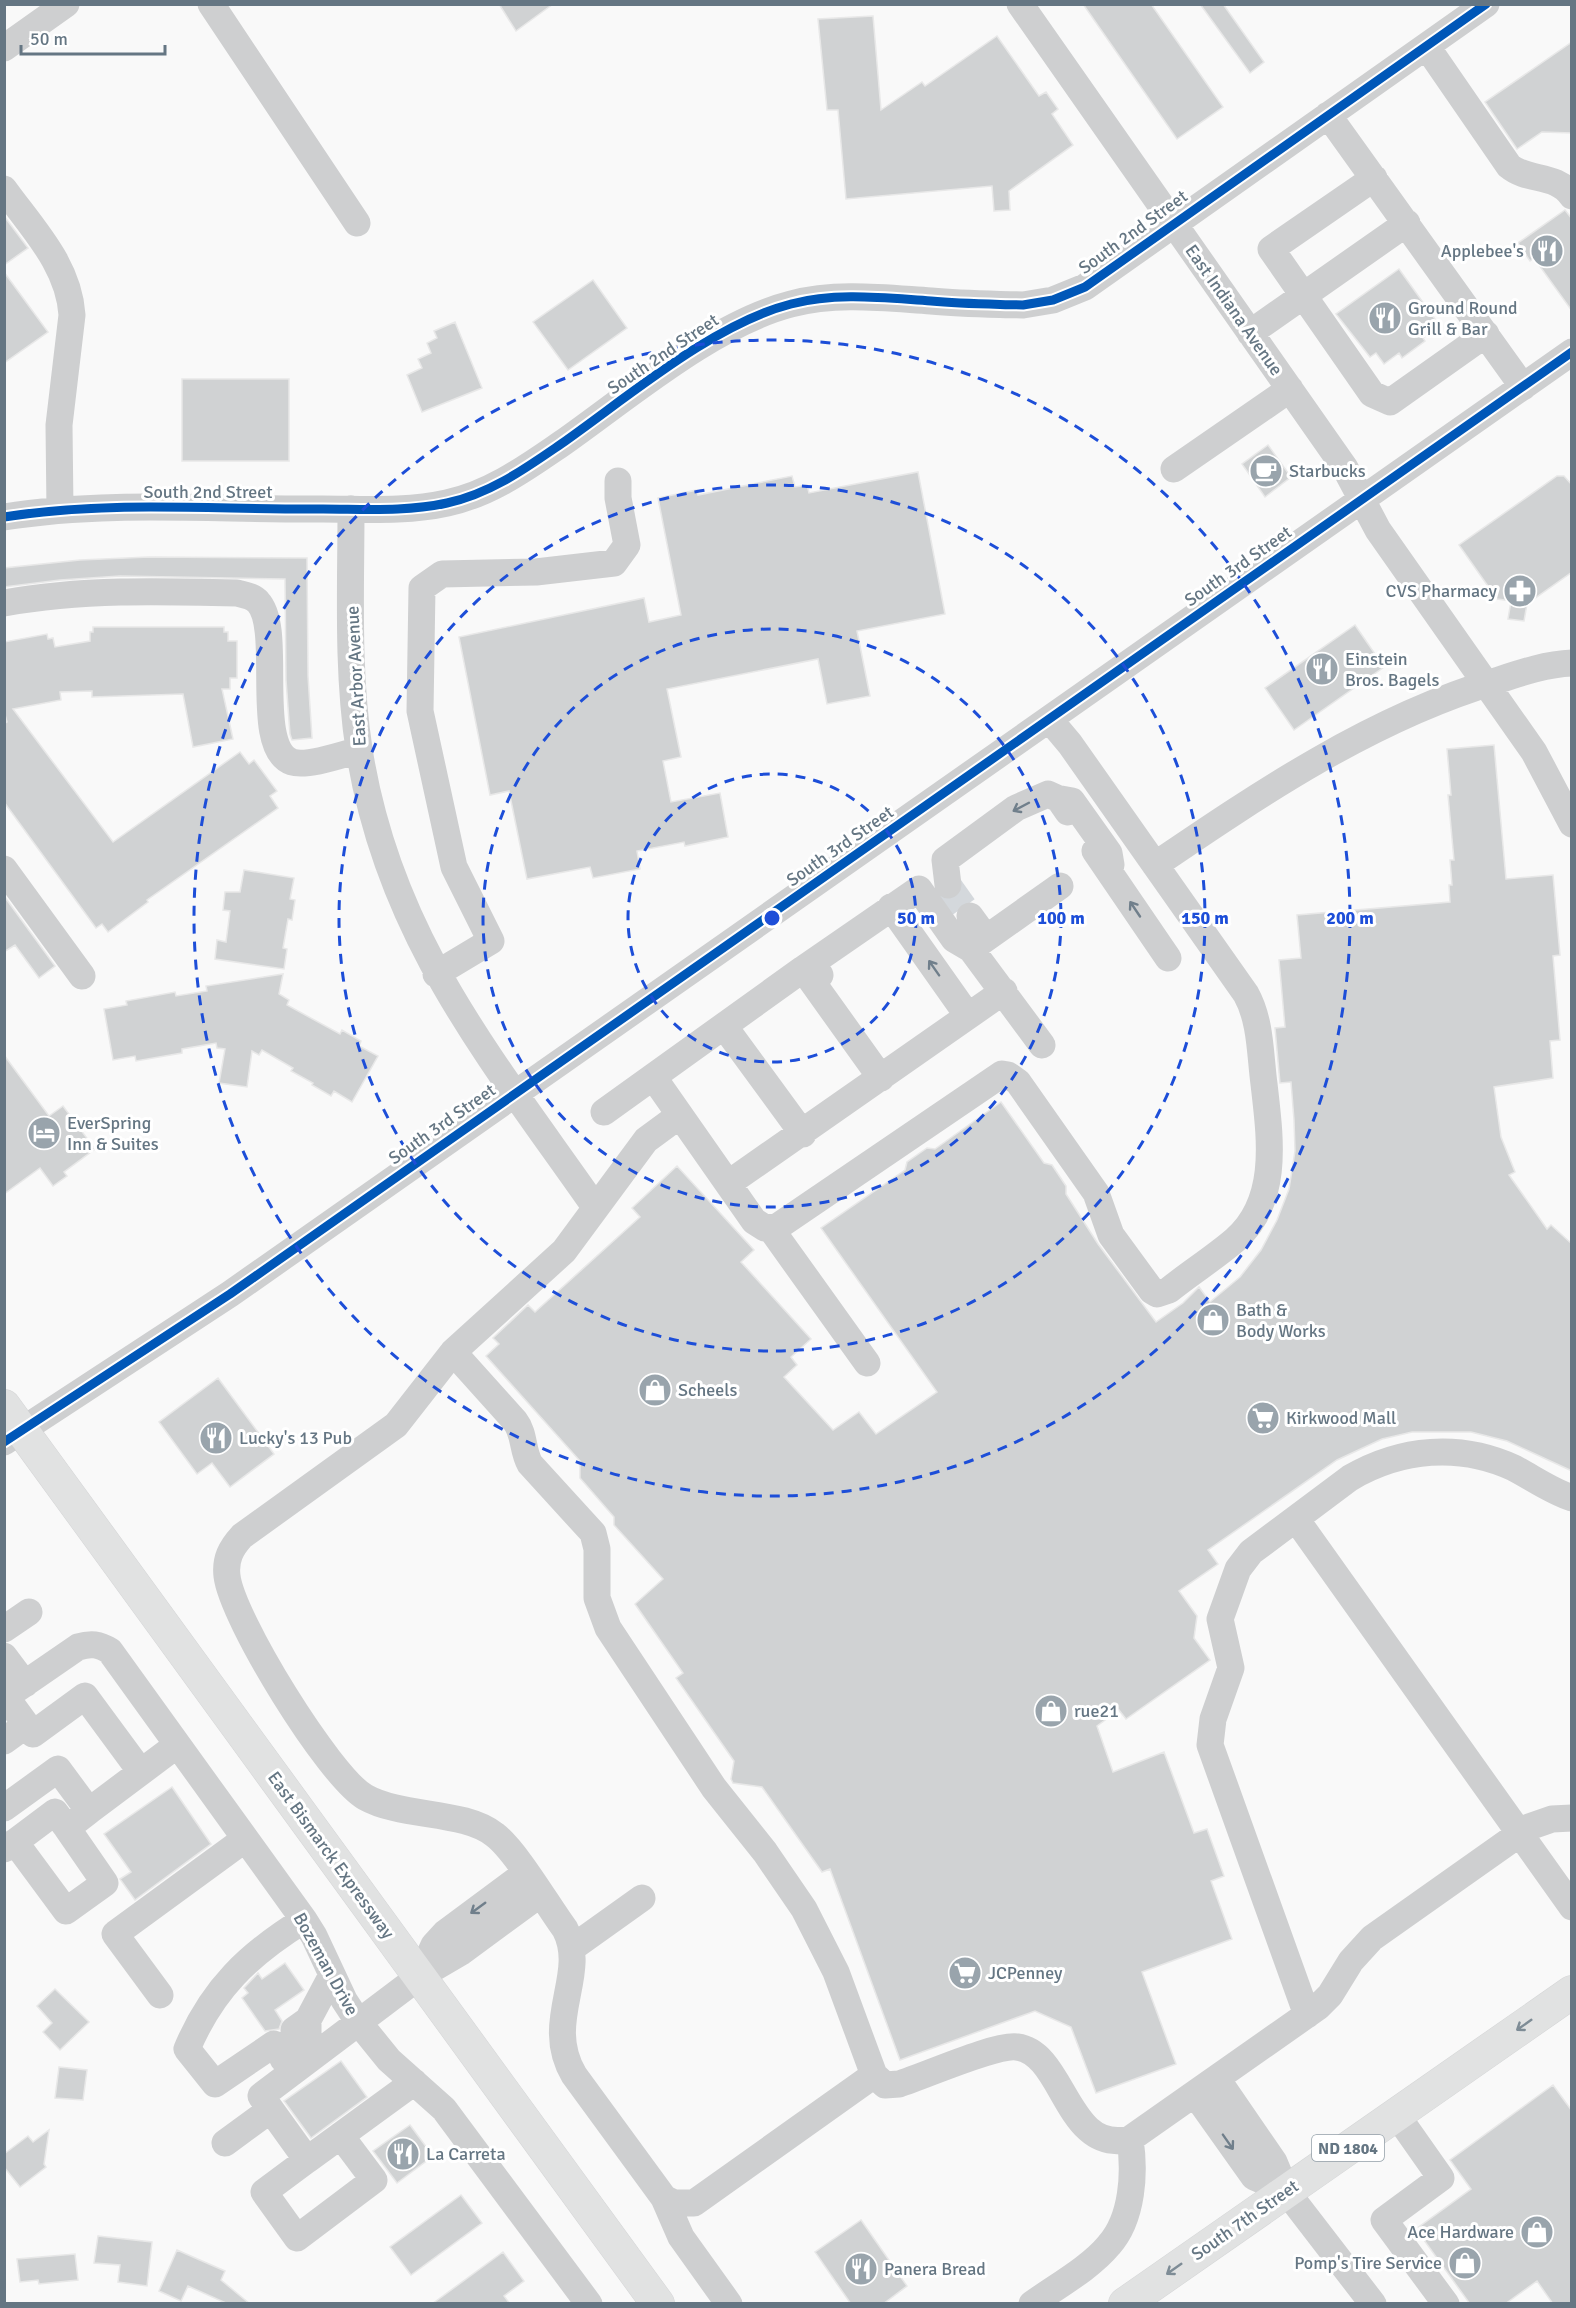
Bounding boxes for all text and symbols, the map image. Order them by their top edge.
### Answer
scale bar [21,18,165,56]
text: 50 m [30,28,68,50]
street label: South 2nd Street [1074,185,1192,279]
restaurant icon: Applebee's [1529,233,1565,269]
street label: East Indiana Avenue [1181,240,1287,380]
place label: Applebee's [1441,240,1524,262]
place label: Ground Round Grill & Bar [1408,297,1518,340]
restaurant icon: Ground Round Grill & Bar [1367,300,1403,336]
street label: South 2nd Street [603,309,723,399]
cafe icon: Starbucks [1248,453,1284,489]
place label: Starbucks [1289,460,1366,482]
street label: South 2nd Street [143,481,273,503]
street label: South 3rd Street [1180,521,1296,611]
pharmacy icon: CVS Pharmacy [1502,573,1538,609]
place label: CVS Pharmacy [1386,580,1498,602]
street label: East Arbor Avenue [341,605,371,747]
place label: Einstein Bros. Bagels [1345,648,1440,691]
restaurant icon: Einstein Bros. Bagels [1304,651,1340,687]
street label: South 3rd Street [782,801,898,891]
one-way arrow [1012,801,1030,813]
one-way arrow [1129,902,1141,918]
text: 50 m [897,907,935,929]
text: 100 m [1037,907,1085,929]
text: 150 m [1181,907,1229,929]
text: 200 m [1326,907,1374,929]
centre of rings [762,908,782,928]
one-way arrow [928,960,940,976]
street label: South 3rd Street [384,1079,500,1169]
place label: EverSpring Inn & Suites [67,1112,159,1155]
hotel icon: EverSpring Inn & Suites [26,1115,62,1151]
place label: Bath & Body Works [1236,1299,1326,1342]
shop icon: Bath & Body Works [1195,1302,1231,1338]
shop icon: Scheels [637,1372,673,1408]
place label: Scheels [678,1379,738,1401]
supermarket icon: Kirkwood Mall [1245,1400,1281,1436]
place label: Kirkwood Mall [1286,1407,1396,1429]
restaurant icon: Lucky's 13 Pub [198,1420,234,1456]
place label: Lucky's 13 Pub [239,1427,352,1449]
shop icon: rue21 [1033,1693,1069,1729]
place label: rue21 [1074,1700,1119,1722]
street label: East Bismarck Expressway [263,1767,399,1943]
one-way arrow [471,1902,487,1914]
street label: Bozeman Drive [289,1909,363,2019]
supermarket icon: JCPenney [947,1955,983,1991]
place label: JCPenney [988,1962,1063,1984]
one-way arrow [1516,2019,1532,2031]
one-way arrow [1222,2133,1235,2149]
road number: ND 1804 [1312,2135,1384,2161]
restaurant icon: La Carreta [385,2136,421,2172]
place label: La Carreta [426,2143,506,2165]
street label: South 7th Street [1187,2175,1303,2265]
shop icon: Ace Hardware [1519,2214,1555,2250]
place label: Ace Hardware [1407,2221,1514,2243]
shop icon: Pomp's Tire Service [1447,2245,1483,2281]
restaurant icon: Panera Bread [843,2251,879,2287]
place label: Pomp's Tire Service [1294,2252,1442,2274]
place label: Panera Bread [884,2258,986,2280]
one-way arrow [1167,2263,1183,2275]

